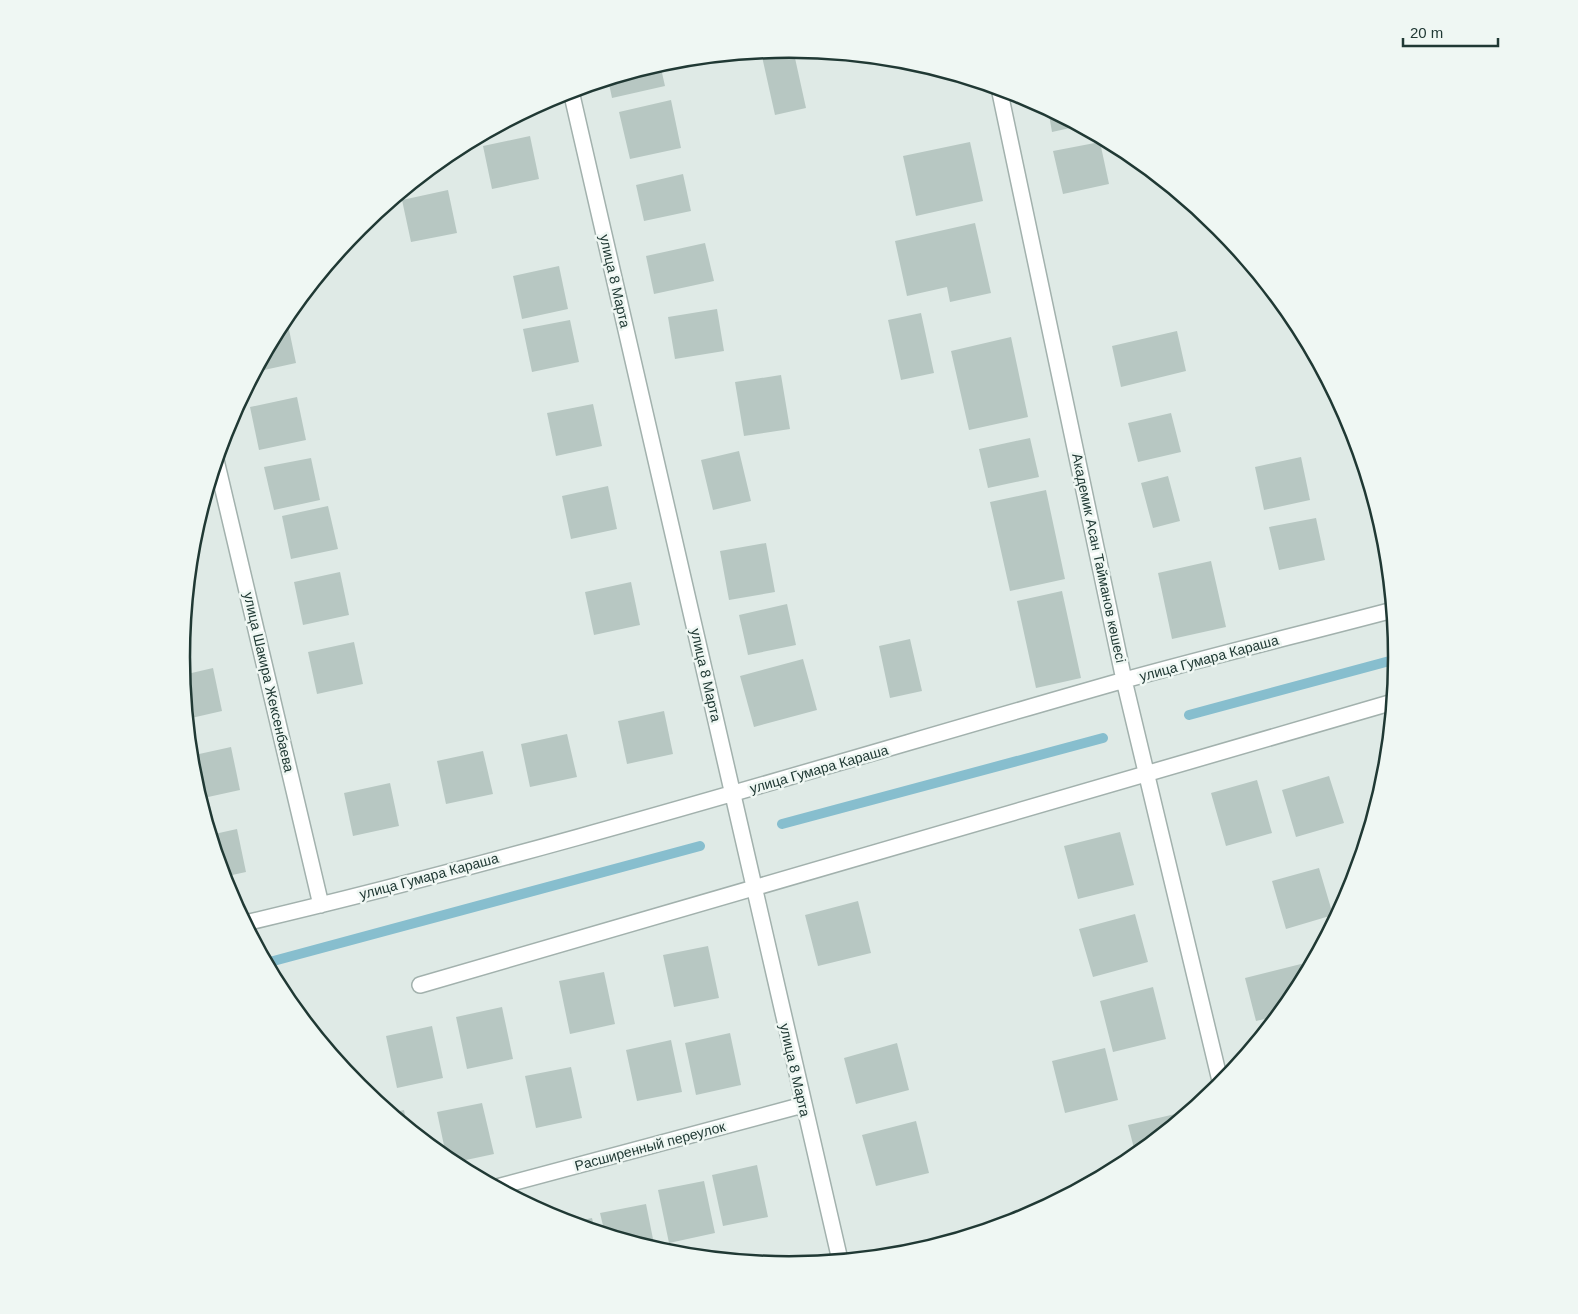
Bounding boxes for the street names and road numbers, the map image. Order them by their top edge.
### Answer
street label: улица 8 Марта [596,233,634,329]
street label: Академик Асан Тайманов көшесі [1069,452,1129,664]
street label: улица Шакира Жексенбаева [241,591,298,774]
street label: улица 8 Марта [687,627,725,723]
street label: улица Гумара Караша [1138,632,1280,684]
street label: улица Гумара Караша [748,742,890,796]
street label: улица Гумара Караша [358,850,500,902]
street label: улица 8 Марта [776,1022,814,1118]
street label: Расширенный переулок [573,1118,728,1174]

